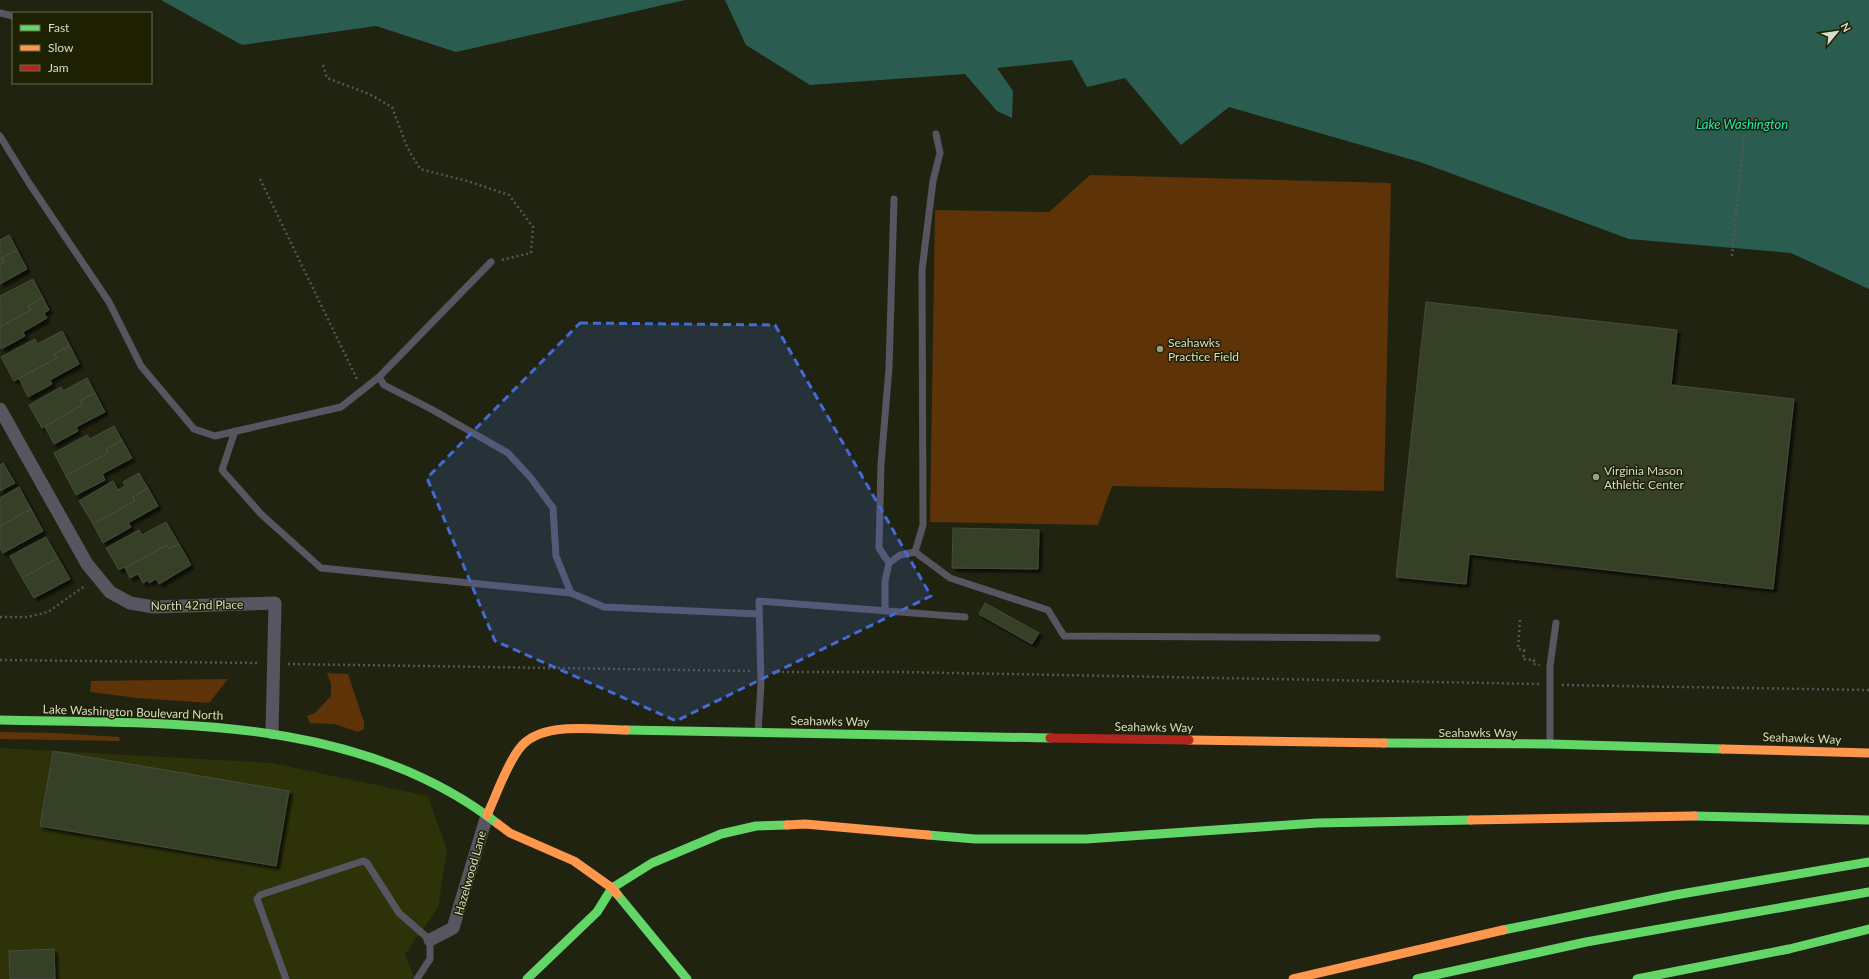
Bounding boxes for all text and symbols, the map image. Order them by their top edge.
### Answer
legend [12,12,152,84]
north arrow [1817,12,1857,52]
text: Fast [48,20,70,35]
text: N [1838,20,1854,34]
text: Slow [48,40,74,55]
text: Jam [48,60,69,75]
water label: Lake Washington [1696,116,1788,132]
place label: Seahawks Practice Field [1168,335,1239,364]
marker: Seahawks Practice Field [1155,344,1165,354]
place label: Virginia Mason Athletic Center [1604,463,1685,492]
marker: Virginia Mason Athletic Center [1591,472,1601,482]
street label: North 42nd Place [151,597,243,613]
street label: Lake Washington Boulevard North [42,701,224,723]
street label: Seahawks Way [790,713,870,729]
street label: Seahawks Way [1114,719,1194,735]
street label: Seahawks Way [1439,725,1518,740]
street label: Seahawks Way [1762,729,1842,747]
street label: Hazelwood Lane [451,829,489,917]

